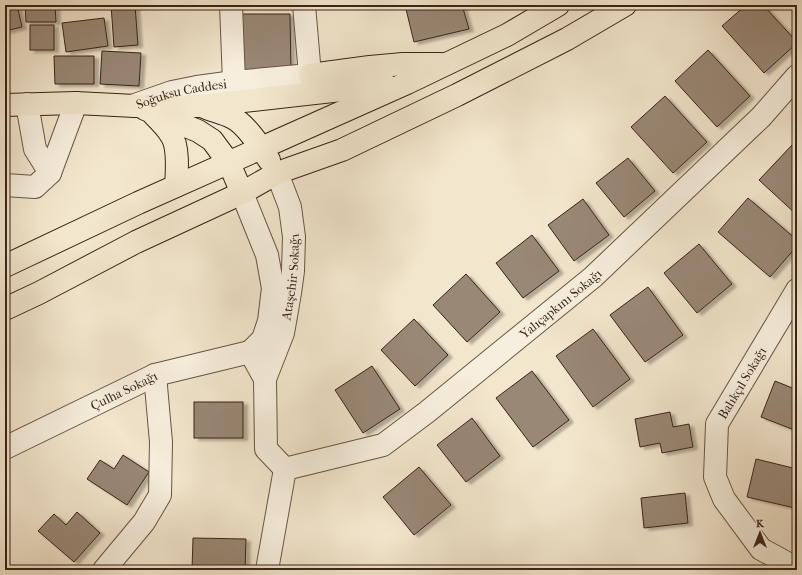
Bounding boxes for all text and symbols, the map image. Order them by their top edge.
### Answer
street label: Soğuksu Caddesi [134,76,228,112]
street label: Ataşehir Sokağı [278,233,302,322]
street label: Yalıçapkını Sokağı [516,265,605,342]
street label: Balıkçıl Sokağı [715,344,770,422]
street label: Çulha Sokağı [88,368,160,413]
north arrow [740,513,780,553]
text: K [756,517,765,530]

